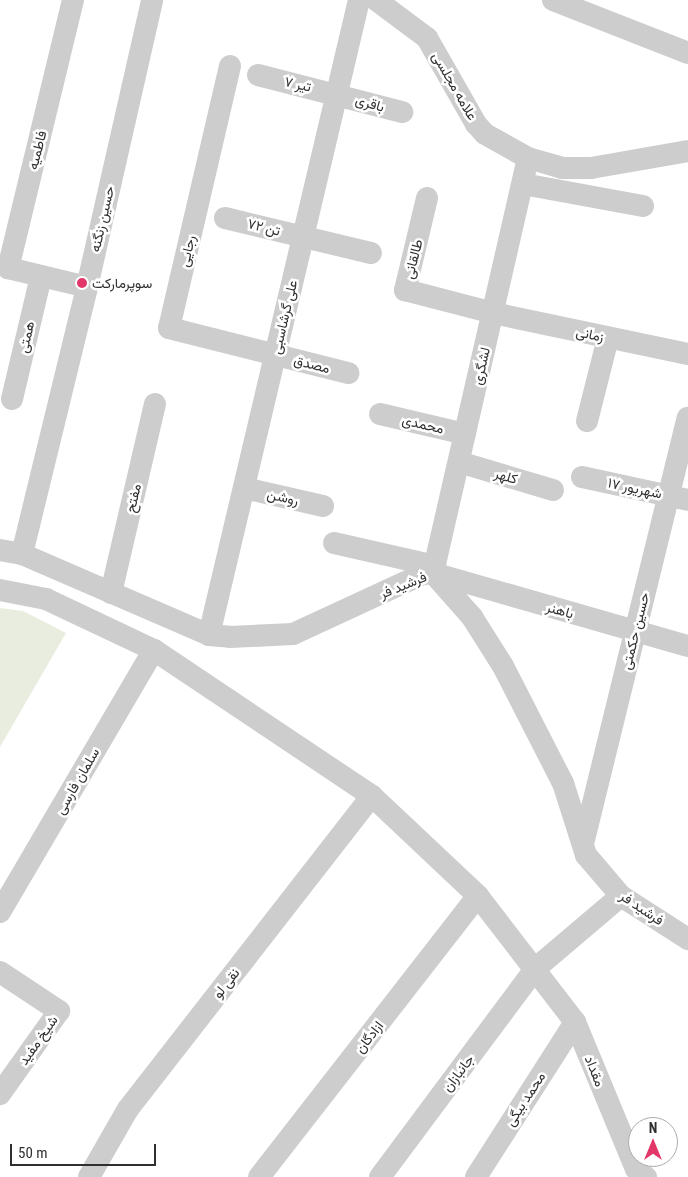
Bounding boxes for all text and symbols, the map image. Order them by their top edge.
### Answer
street label: علامه مجلسی [429,49,481,123]
street label: ۷ تیر [283,73,313,95]
street label: باقری [354,91,386,115]
street label: فاطمیه [24,129,50,171]
street label: حسین زنگنه [86,184,118,254]
street label: ۷۲ تن [246,215,282,239]
street label: رجایی [175,233,199,269]
street label: طالقانی [400,237,426,281]
place label: سوپرمارکت [92,275,152,291]
marker: سوپرمارکت [76,277,88,289]
street label: علی گرشاسبی [267,278,301,356]
street label: همتی [14,320,38,354]
street label: زمانی [575,323,605,345]
street label: لشگری [469,345,493,387]
street label: مصدق [292,351,332,377]
street label: محمدی [400,411,446,437]
street label: کلهر [493,465,519,487]
street label: ۱۷ شهریور [606,474,664,502]
street label: مفتح [122,482,144,514]
street label: روشن [266,485,300,509]
street label: فرشید فر [377,568,429,602]
street label: حسین حکمتی [617,591,653,671]
street label: باهنر [544,598,576,622]
street label: سلمان فارسی [51,745,103,817]
street label: فرشید فر [617,887,667,929]
street label: نقی لو [209,965,243,1001]
street label: شیخ مفید [15,1012,61,1068]
street label: ازادگان [351,1018,387,1056]
street label: جانبازان [439,1051,477,1095]
street label: مقداد [581,1053,609,1089]
street label: محمد بیگی [501,1069,549,1129]
north arrow [628,1117,678,1167]
text: N [649,1120,657,1136]
scale bar [12,1134,159,1166]
text: 50 m [18,1144,48,1162]

